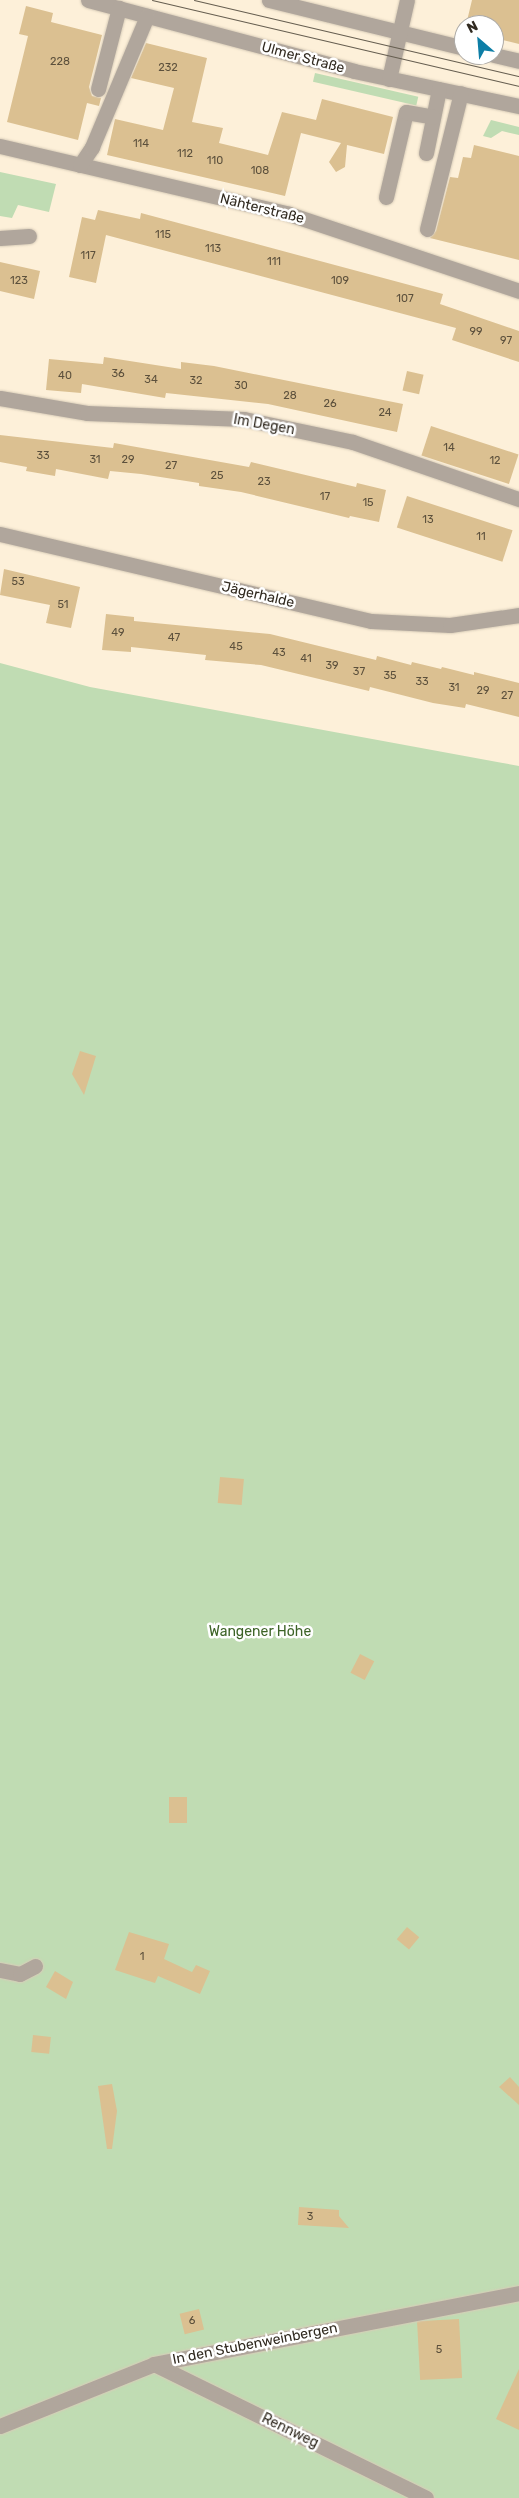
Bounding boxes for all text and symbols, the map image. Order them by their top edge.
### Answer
north arrow [454,15,504,65]
text: N [464,17,481,37]
street label: Ulmer Straße [260,39,346,77]
house number: 228 [50,55,70,69]
house number: 232 [158,61,178,75]
house number: 114 [133,137,149,151]
house number: 112 [177,147,193,161]
house number: 110 [207,154,223,168]
house number: 108 [251,164,269,178]
street label: Nähterstraße [218,190,306,228]
house number: 115 [155,228,171,242]
house number: 113 [205,242,221,256]
house number: 117 [80,249,96,263]
house number: 111 [267,255,281,269]
house number: 123 [10,274,28,288]
house number: 109 [331,274,349,288]
house number: 107 [396,292,414,306]
house number: 99 [469,325,483,339]
house number: 97 [500,334,512,348]
house number: 36 [111,367,125,381]
house number: 40 [58,369,72,383]
house number: 34 [144,373,158,387]
house number: 32 [189,374,203,388]
house number: 30 [234,379,248,393]
house number: 28 [283,389,297,403]
house number: 26 [323,397,337,411]
house number: 24 [378,406,392,420]
street label: Im Degen [232,411,296,439]
house number: 14 [443,441,455,455]
house number: 33 [36,449,50,463]
house number: 31 [89,453,101,467]
house number: 29 [122,453,134,467]
house number: 12 [489,454,501,468]
house number: 27 [165,459,177,473]
house number: 25 [211,469,223,483]
house number: 23 [257,475,271,489]
house number: 17 [320,490,330,504]
house number: 15 [362,496,374,510]
house number: 13 [422,513,434,527]
house number: 11 [476,530,486,544]
house number: 53 [11,575,25,589]
street label: Jägerhalde [220,579,296,611]
house number: 51 [57,598,69,612]
house number: 49 [111,626,125,640]
house number: 47 [168,631,180,645]
house number: 45 [229,640,243,654]
house number: 43 [272,646,286,660]
house number: 41 [300,652,312,666]
house number: 39 [325,659,339,673]
house number: 37 [353,665,365,679]
house number: 35 [383,669,397,683]
house number: 33 [415,675,429,689]
house number: 31 [448,681,460,695]
house number: 29 [477,684,489,698]
house number: 27 [501,689,513,703]
park label: Wangener Höhe [209,1624,311,1640]
house number: 1 [140,1950,144,1964]
house number: 3 [307,2210,313,2224]
house number: 6 [189,2314,195,2328]
street label: In den Stubenweinbergen [171,2320,339,2368]
house number: 5 [436,2343,442,2357]
street label: Rennweg [259,2410,321,2452]

